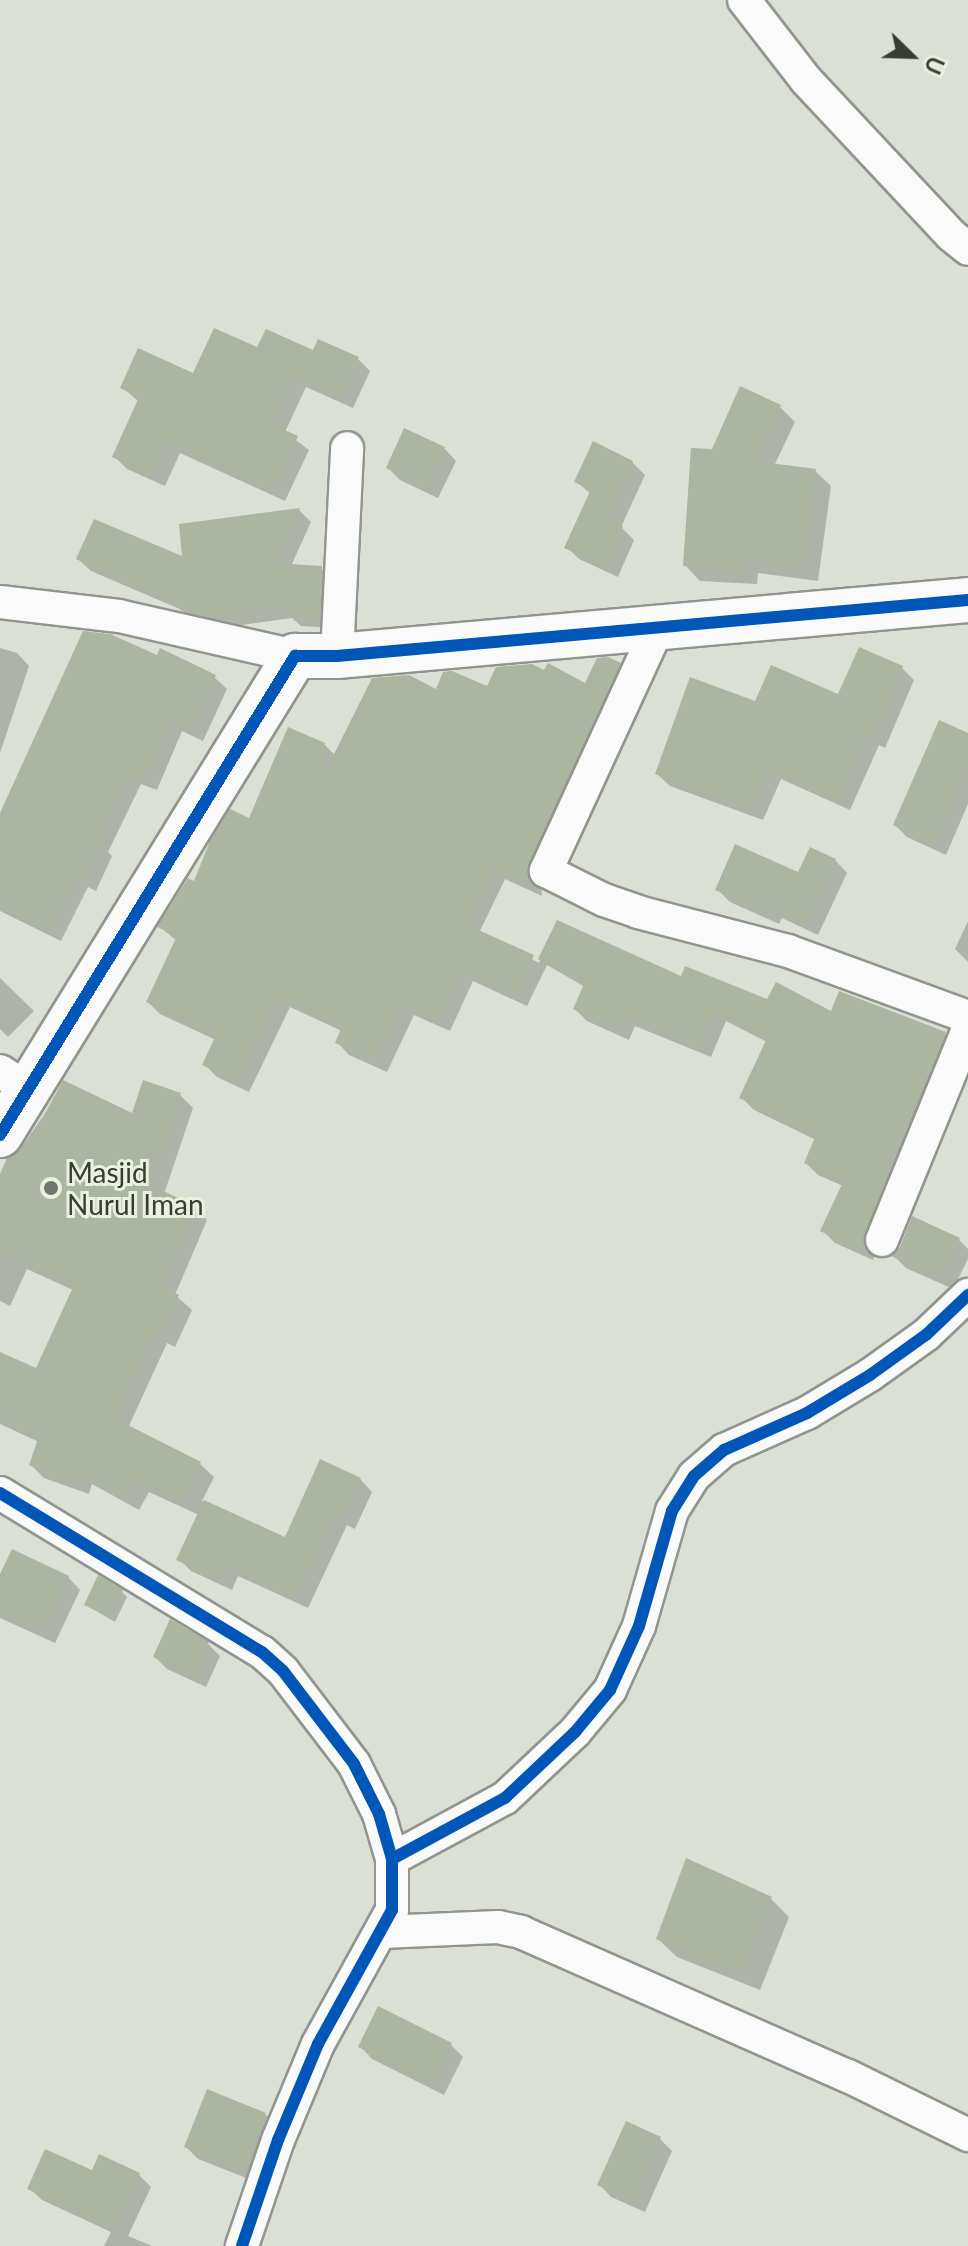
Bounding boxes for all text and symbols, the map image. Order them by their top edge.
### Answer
north arrow [872,16,952,96]
text: U [919,53,950,78]
place label: Masjid Nurul Iman [67,1155,204,1221]
marker: Masjid Nurul Iman [42,1179,60,1197]

